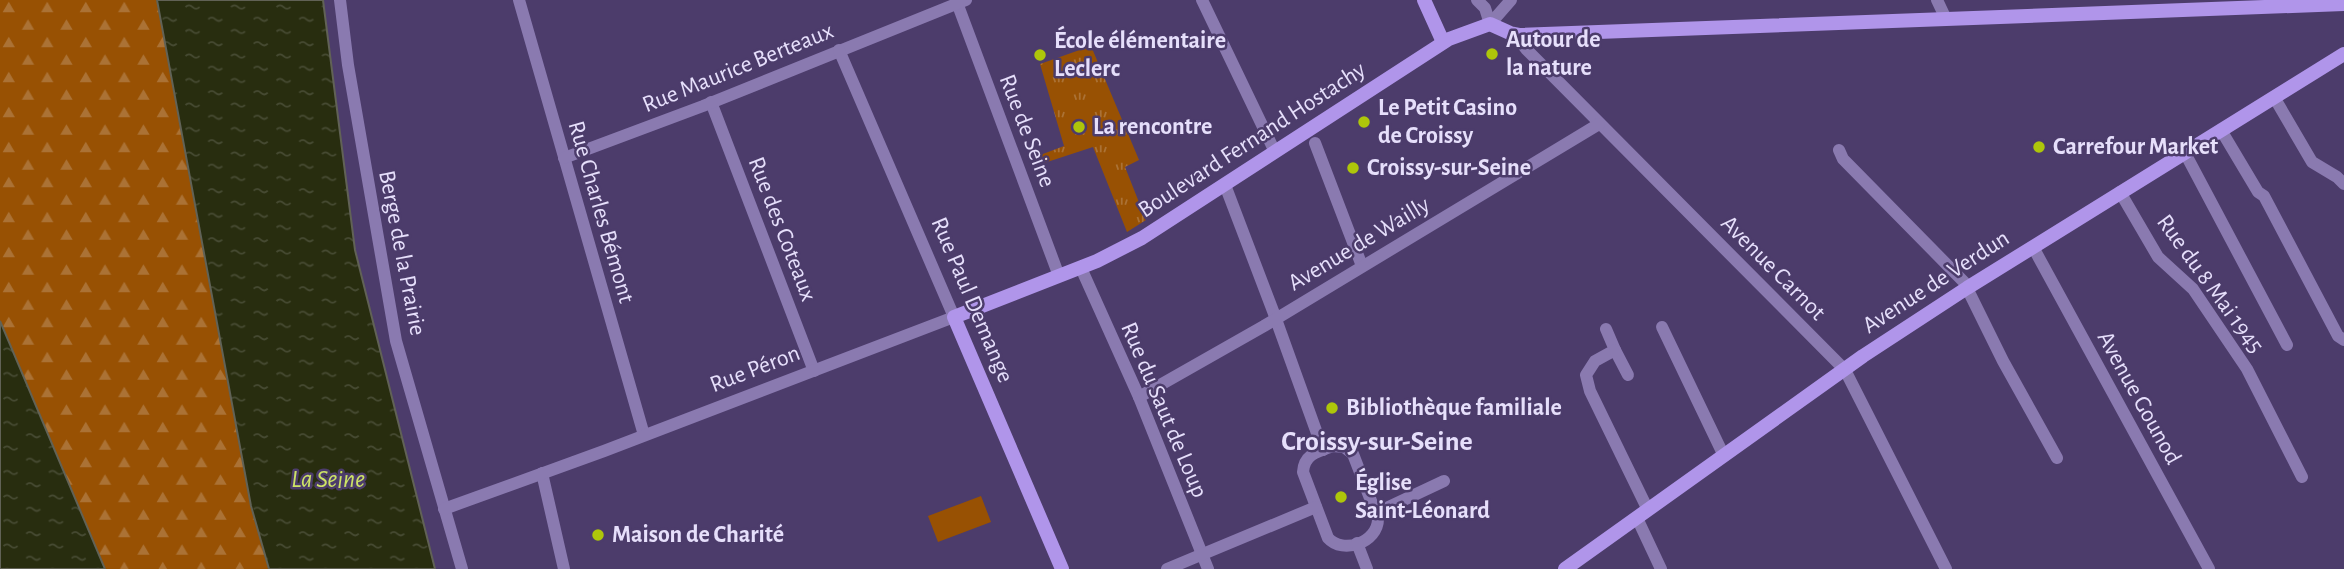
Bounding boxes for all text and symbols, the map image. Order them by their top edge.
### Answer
street label: Rue Maurice Berteaux [639,19,837,117]
place label: École élémentaire Leclerc [1054,25,1226,81]
place label: Autour de la nature [1506,28,1601,80]
marker: Autour de la nature [1484,46,1500,62]
marker: École élémentaire Leclerc [1032,47,1048,63]
street label: Boulevard Fernand Hostachy [1134,58,1370,222]
street label: Rue de Seine [995,71,1059,191]
place label: Le Petit Casino de Croissy [1378,96,1517,148]
marker: Le Petit Casino de Croissy [1356,114,1372,130]
place label: La rencontre [1093,115,1212,139]
street label: Rue Charles Bémont [564,118,639,306]
marker: La rencontre [1071,119,1087,135]
place label: Carrefour Market [2053,135,2218,159]
marker: Carrefour Market [2031,139,2047,155]
street label: Rue des Coteaux [743,154,821,305]
place label: Croissy-sur-Seine [1367,156,1531,180]
marker: Croissy-sur-Seine [1345,160,1361,176]
street label: Berge de la Prairie [374,168,430,338]
street label: Avenue de Wailly [1284,192,1434,296]
street label: Rue du 8 Mai 1945 [2152,210,2268,358]
street label: Avenue Carnot [1716,211,1830,325]
street label: Rue Paul Demange [926,214,1018,386]
street label: Avenue de Verdun [1858,226,2014,338]
street label: Rue du Saut de Loup [1116,319,1212,501]
street label: Avenue Gounod [2093,327,2185,469]
street label: Rue Péron [707,341,803,397]
place label: Bibliothèque familiale [1346,396,1562,420]
marker: Bibliothèque familiale [1324,400,1340,416]
district label: Croissy-sur-Seine [1281,428,1473,456]
water label: La Seine [291,466,365,492]
place label: Église Saint-Léonard [1355,467,1490,523]
marker: Église Saint-Léonard [1333,489,1349,505]
place label: Maison de Charité [612,523,784,547]
marker: Maison de Charité [590,527,606,543]

